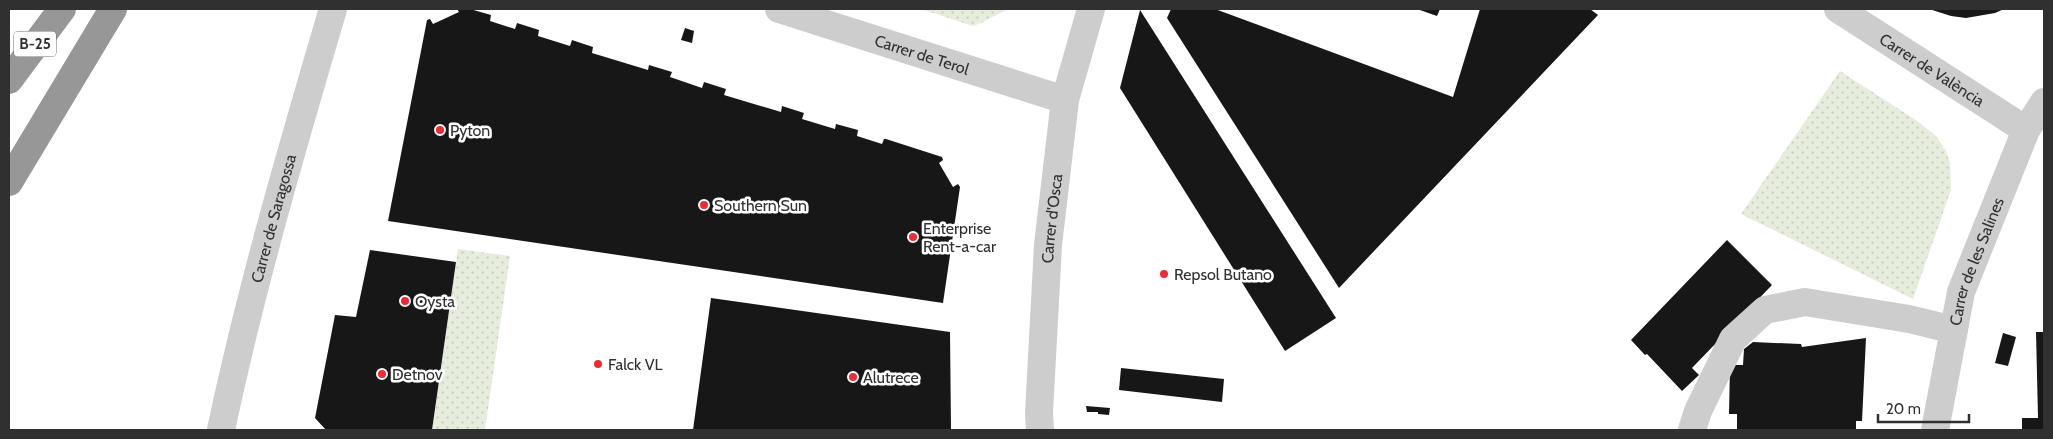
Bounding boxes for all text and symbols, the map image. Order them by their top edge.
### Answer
street label: Carrer de València [1876,29,1988,111]
street label: Carrer de Terol [872,31,972,78]
road number: B-25 [14,32,56,56]
place label: Pyton [450,121,490,140]
marker: Pyton [434,124,446,136]
street label: Carrer de Saragossa [247,152,300,285]
street label: Carrer d'Osca [1038,172,1066,264]
street label: Carrer de les Salines [1945,194,2008,327]
place label: Southern Sun [714,196,807,215]
marker: Southern Sun [698,199,710,211]
place label: Enterprise Rent-a-car [923,219,997,256]
marker: Enterprise Rent-a-car [907,231,919,243]
place label: Repsol Butano [1174,265,1272,284]
marker: Repsol Butano [1158,268,1170,280]
place label: Oysta [415,292,455,311]
marker: Oysta [399,295,411,307]
place label: Falck VL [608,355,663,374]
marker: Falck VL [592,358,604,370]
place label: Detnov [392,365,443,384]
marker: Detnov [376,368,388,380]
place label: Alutrece [863,368,919,387]
marker: Alutrece [847,371,859,383]
scale bar [1878,392,1969,424]
text: 20 m [1886,400,1921,418]

